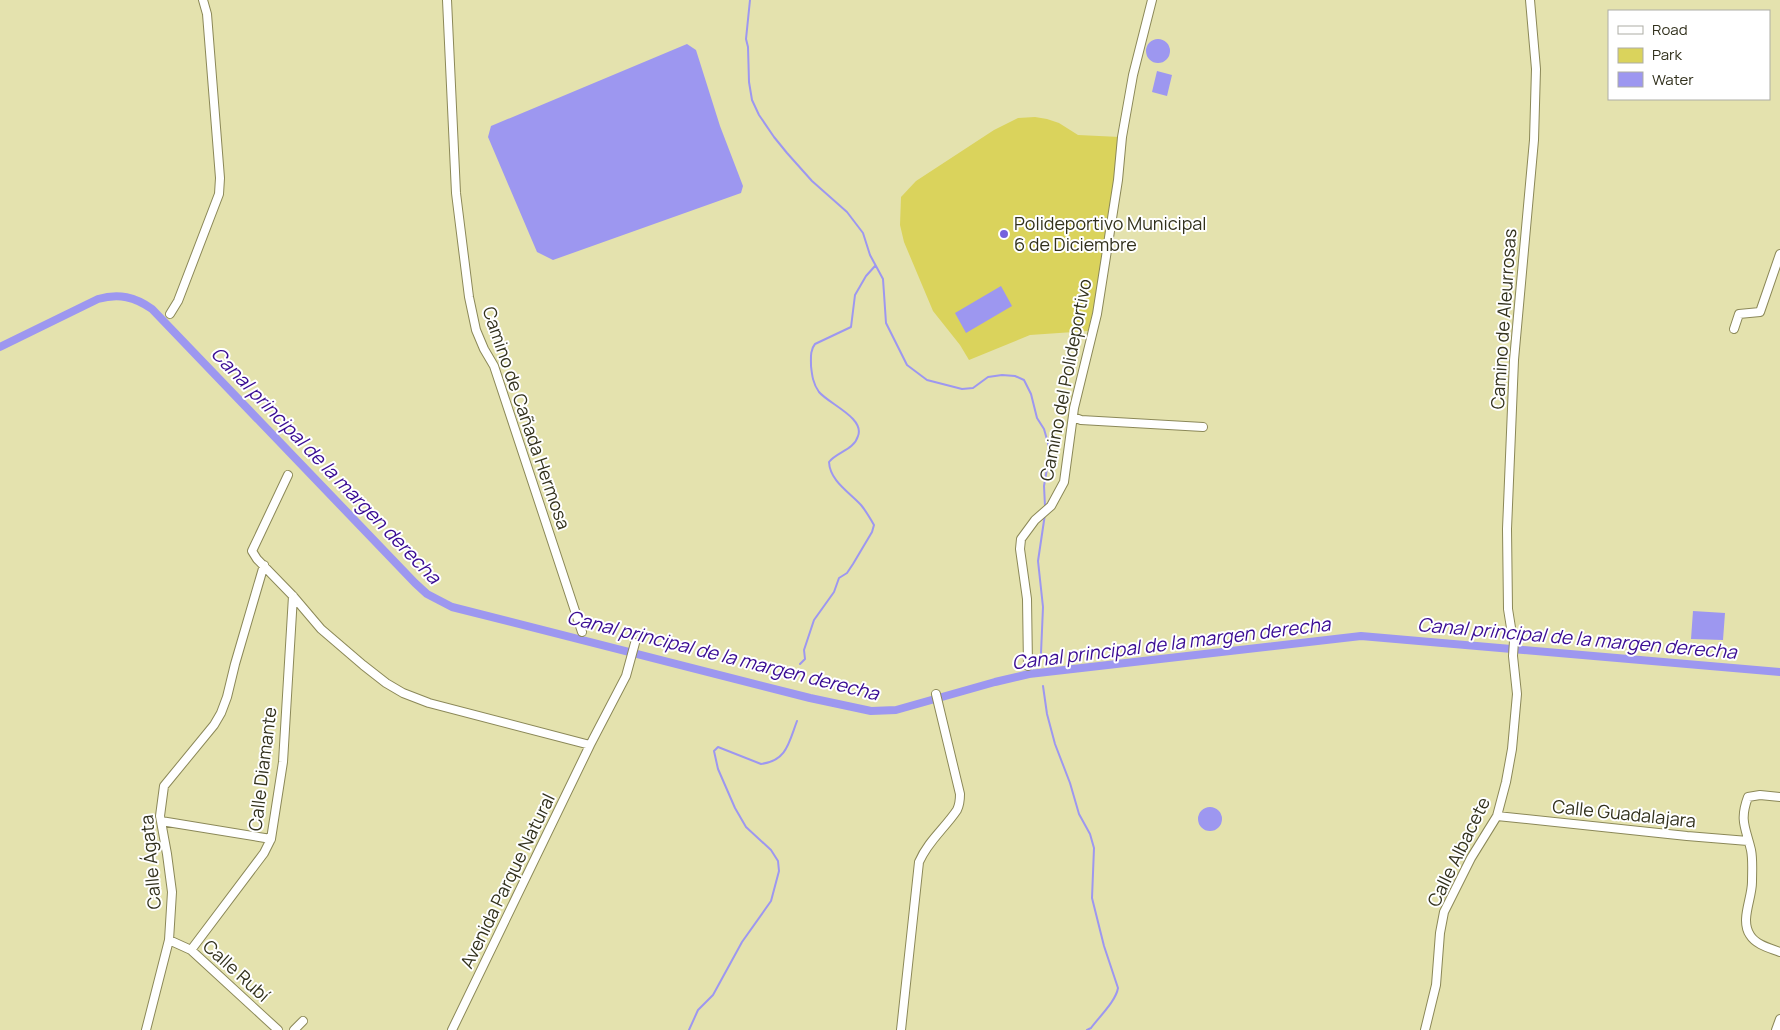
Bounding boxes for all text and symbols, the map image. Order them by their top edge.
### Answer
legend [1608,10,1770,100]
text: Road [1652,19,1688,40]
text: Park [1652,44,1682,65]
text: Water [1652,69,1694,90]
place label: Polideportivo Municipal 6 de Diciembre [1014,211,1207,256]
marker: Polideportivo Municipal 6 de Diciembre [998,228,1010,240]
street label: Camino de Aleurrosas [1485,228,1521,410]
street label: Camino del Polideportivo [1034,277,1096,483]
street label: Camino de Cañada Hermosa [477,303,576,532]
water label: Canal principal de la margen derecha [205,341,448,590]
water label: Canal principal de la margen derecha [564,604,883,707]
water label: Canal principal de la margen derecha [1010,610,1333,675]
water label: Canal principal de la margen derecha [1416,611,1739,665]
street label: Calle Diamante [242,705,282,832]
street label: Avenida Parque Natural [454,789,560,972]
street label: Calle Albacete [1421,793,1495,910]
street label: Calle Guadalajara [1551,794,1697,832]
street label: Calle Ágata [134,814,166,910]
street label: Calle Rubí [198,934,275,1007]

